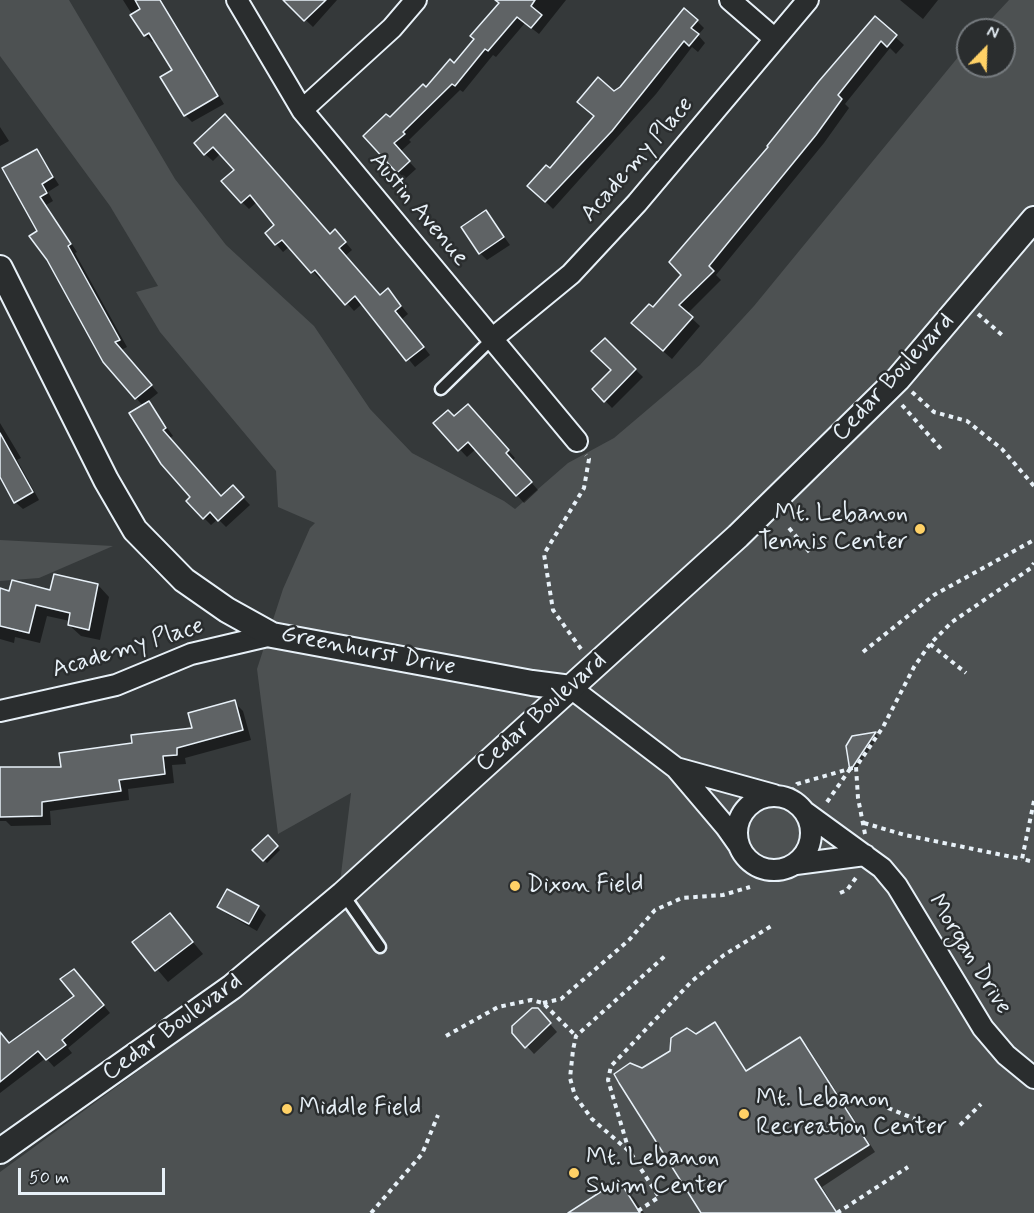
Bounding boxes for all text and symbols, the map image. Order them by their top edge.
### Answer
north arrow [956,18,1016,78]
text: N [983,21,1001,45]
street label: Academy Place [576,91,700,229]
street label: Austin Avenue [362,147,474,273]
street label: Cedar Boulevard [827,308,961,448]
place label: Mt. Lebanon Tennis Center [758,501,908,557]
marker: Mt. Lebanon Tennis Center [913,522,927,536]
street label: Academy Place [49,612,207,686]
street label: Greenhurst Drive [278,621,458,683]
street label: Cedar Boulevard [471,647,613,779]
place label: Dixon Field [527,872,643,900]
marker: Dixon Field [508,879,522,893]
street label: Morgan Drive [921,890,1017,1020]
street label: Cedar Boulevard [98,968,248,1088]
place label: Mt. Lebanon Recreation Center [756,1086,947,1142]
place label: Middle Field [299,1095,421,1123]
marker: Middle Field [280,1102,294,1116]
marker: Mt. Lebanon Recreation Center [737,1107,751,1121]
place label: Mt. Lebanon Swim Center [586,1145,727,1201]
scale bar [21,1156,168,1194]
text: 50 m [29,1166,69,1190]
marker: Mt. Lebanon Swim Center [567,1166,581,1180]

